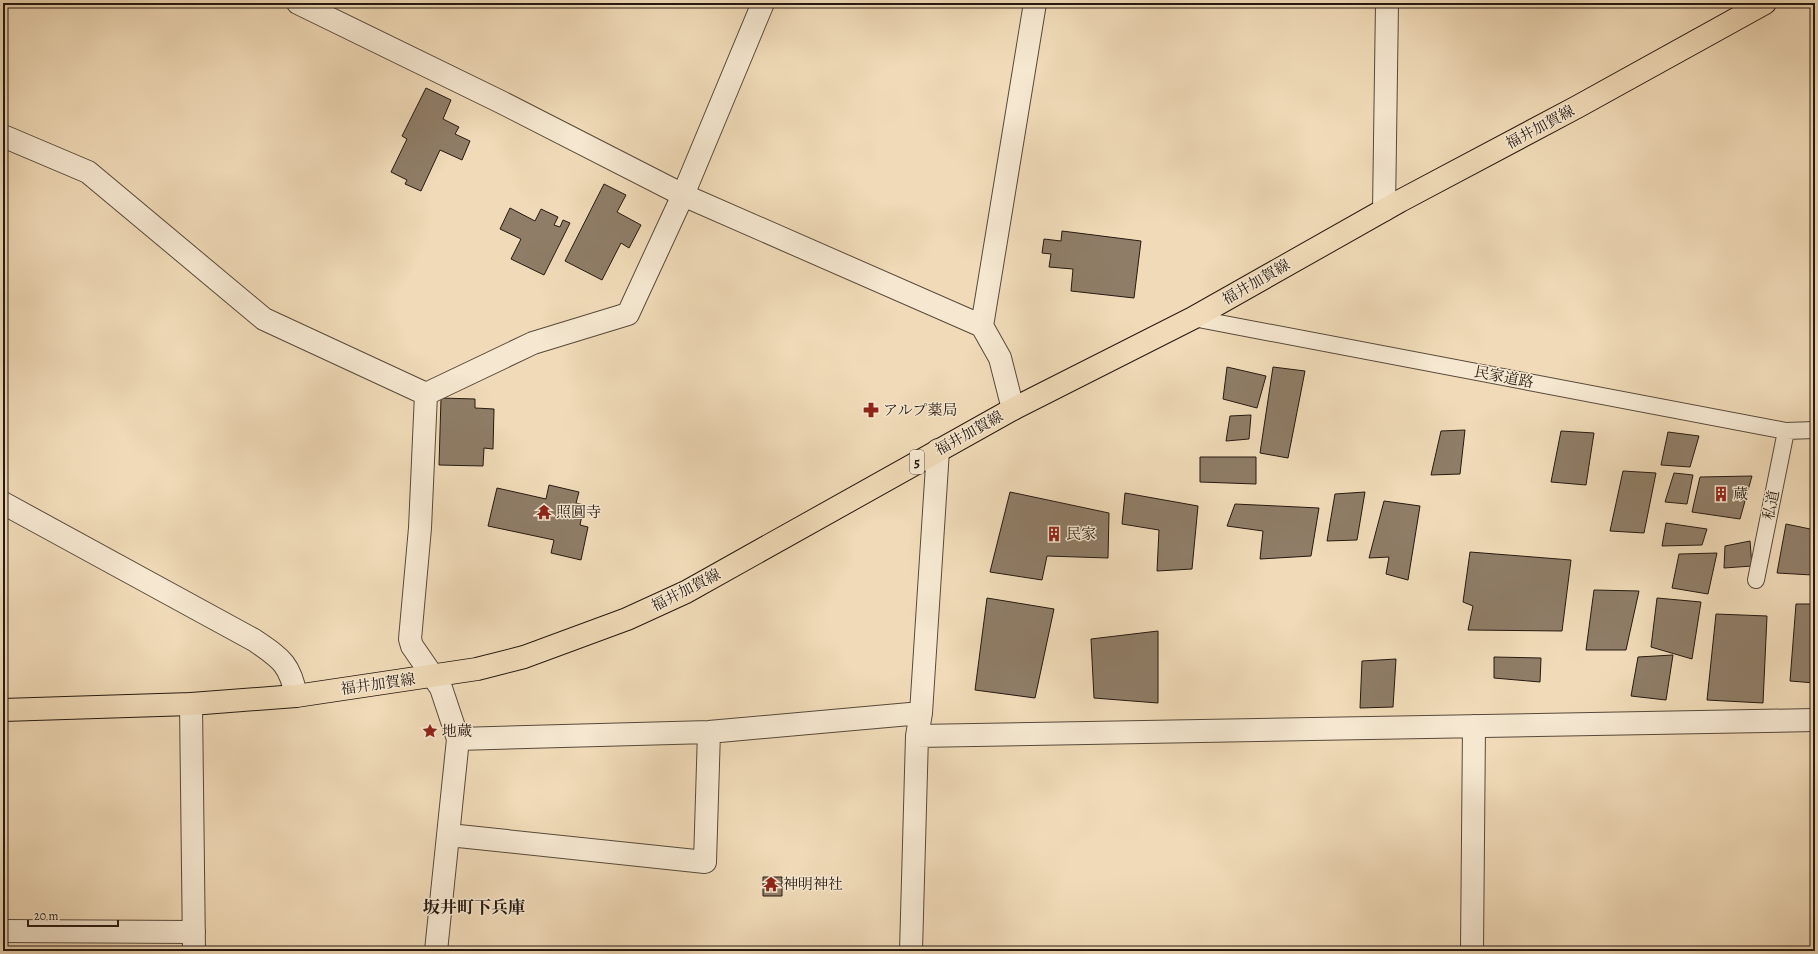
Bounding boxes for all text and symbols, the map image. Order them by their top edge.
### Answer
street label: 福井加賀線 [1502,101,1578,153]
street label: 福井加賀線 [1219,255,1293,309]
street label: 民家道路 [1473,361,1535,393]
place label: アルプ薬局 [883,400,957,420]
pharmacy icon: アルプ薬局 [862,401,880,419]
street label: 福井加賀線 [931,406,1007,460]
road number: 5 [910,450,924,474]
place label: 蔵 [1733,484,1748,504]
building icon: 蔵 [1712,485,1730,503]
street label: 私道 [1758,488,1784,522]
place label: 照圓寺 [556,502,601,522]
temple icon: 照圓寺 [535,503,553,521]
place label: 民家 [1066,524,1096,544]
building icon: 民家 [1045,525,1063,543]
street label: 福井加賀線 [648,564,724,616]
street label: 福井加賀線 [339,669,417,699]
place label: 地蔵 [442,721,472,741]
place icon: 地蔵 [421,722,439,740]
place label: 神明神社 [783,874,843,894]
temple icon: 神明神社 [762,875,780,893]
district label: 坂井町下兵庫 [423,896,525,919]
scale bar [28,902,118,928]
text: 20 m [34,908,58,924]

